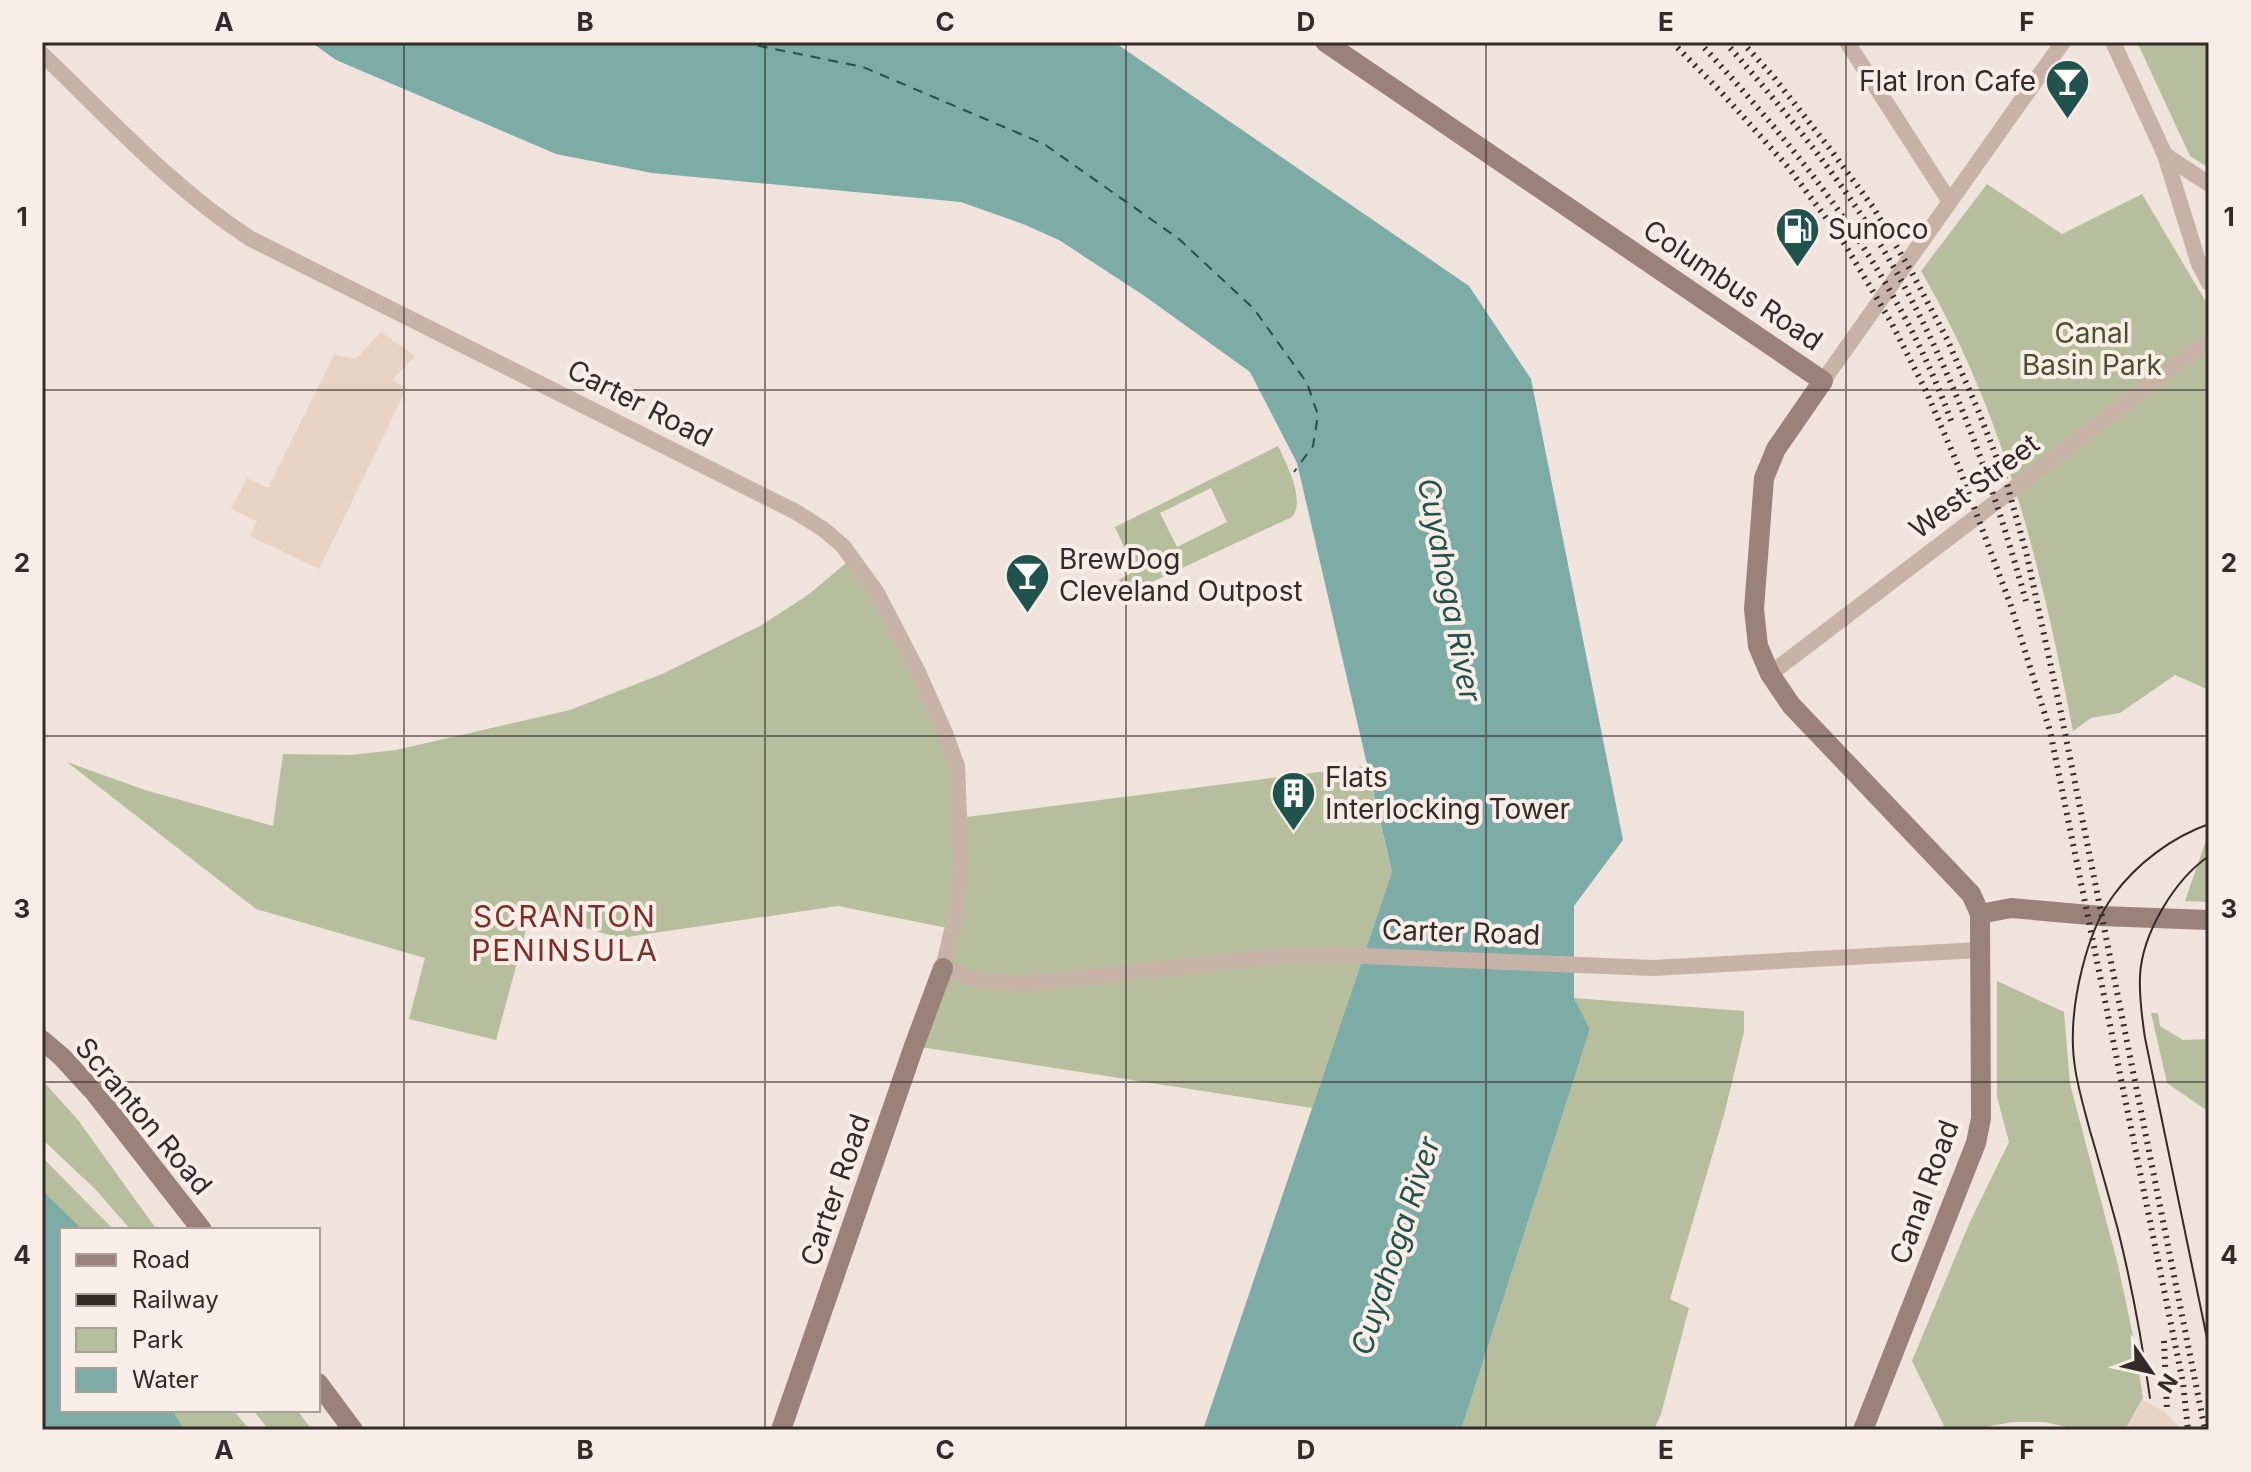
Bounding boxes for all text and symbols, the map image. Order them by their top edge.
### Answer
text: A [214,6,234,37]
text: B [576,6,594,37]
text: C [935,6,955,37]
text: D [1297,6,1315,37]
text: E [1658,6,1674,37]
text: F [2019,6,2035,37]
bar icon: Flat Iron Cafe [2043,57,2091,120]
place label: Flat Iron Cafe [1859,64,2036,98]
text: 1 [16,201,28,232]
text: 1 [2223,201,2235,232]
fuel station icon: Sunoco [1773,205,1821,268]
street label: Columbus Road [1637,212,1829,358]
place label: Sunoco [1828,212,1929,246]
park label: Canal Basin Park [2022,316,2162,382]
street label: Carter Road [562,352,718,454]
street label: West Street [1903,426,2045,546]
water label: Cuyahoga River [1411,475,1489,705]
place label: BrewDog Cleveland Outpost [1059,542,1303,608]
text: 2 [14,547,30,578]
text: 2 [2221,547,2237,578]
bar icon: BrewDog Cleveland Outpost [1004,551,1052,614]
place label: Flats Interlocking Tower [1325,760,1570,826]
building icon: Flats Interlocking Tower [1270,769,1318,832]
text: 3 [14,893,30,924]
text: 3 [2221,893,2237,924]
district label: SCRANTON PENINSULA [471,898,659,968]
street label: Carter Road [1381,912,1541,952]
street label: Scranton Road [68,1031,220,1201]
street label: Carter Road [793,1110,877,1270]
street label: Canal Road [1882,1115,1966,1269]
water label: Cuyahoga River [1343,1132,1447,1359]
legend [60,1228,320,1412]
text: 4 [13,1239,31,1270]
text: 4 [2220,1239,2238,1270]
text: Road [132,1245,190,1274]
text: Railway [132,1285,219,1314]
text: Park [132,1325,183,1354]
north arrow [2111,1332,2191,1412]
text: Water [132,1365,199,1394]
text: N [2152,1369,2183,1397]
text: A [214,1434,234,1465]
text: B [576,1434,594,1465]
text: C [935,1434,955,1465]
text: D [1297,1434,1315,1465]
text: E [1658,1434,1674,1465]
text: F [2019,1434,2035,1465]

